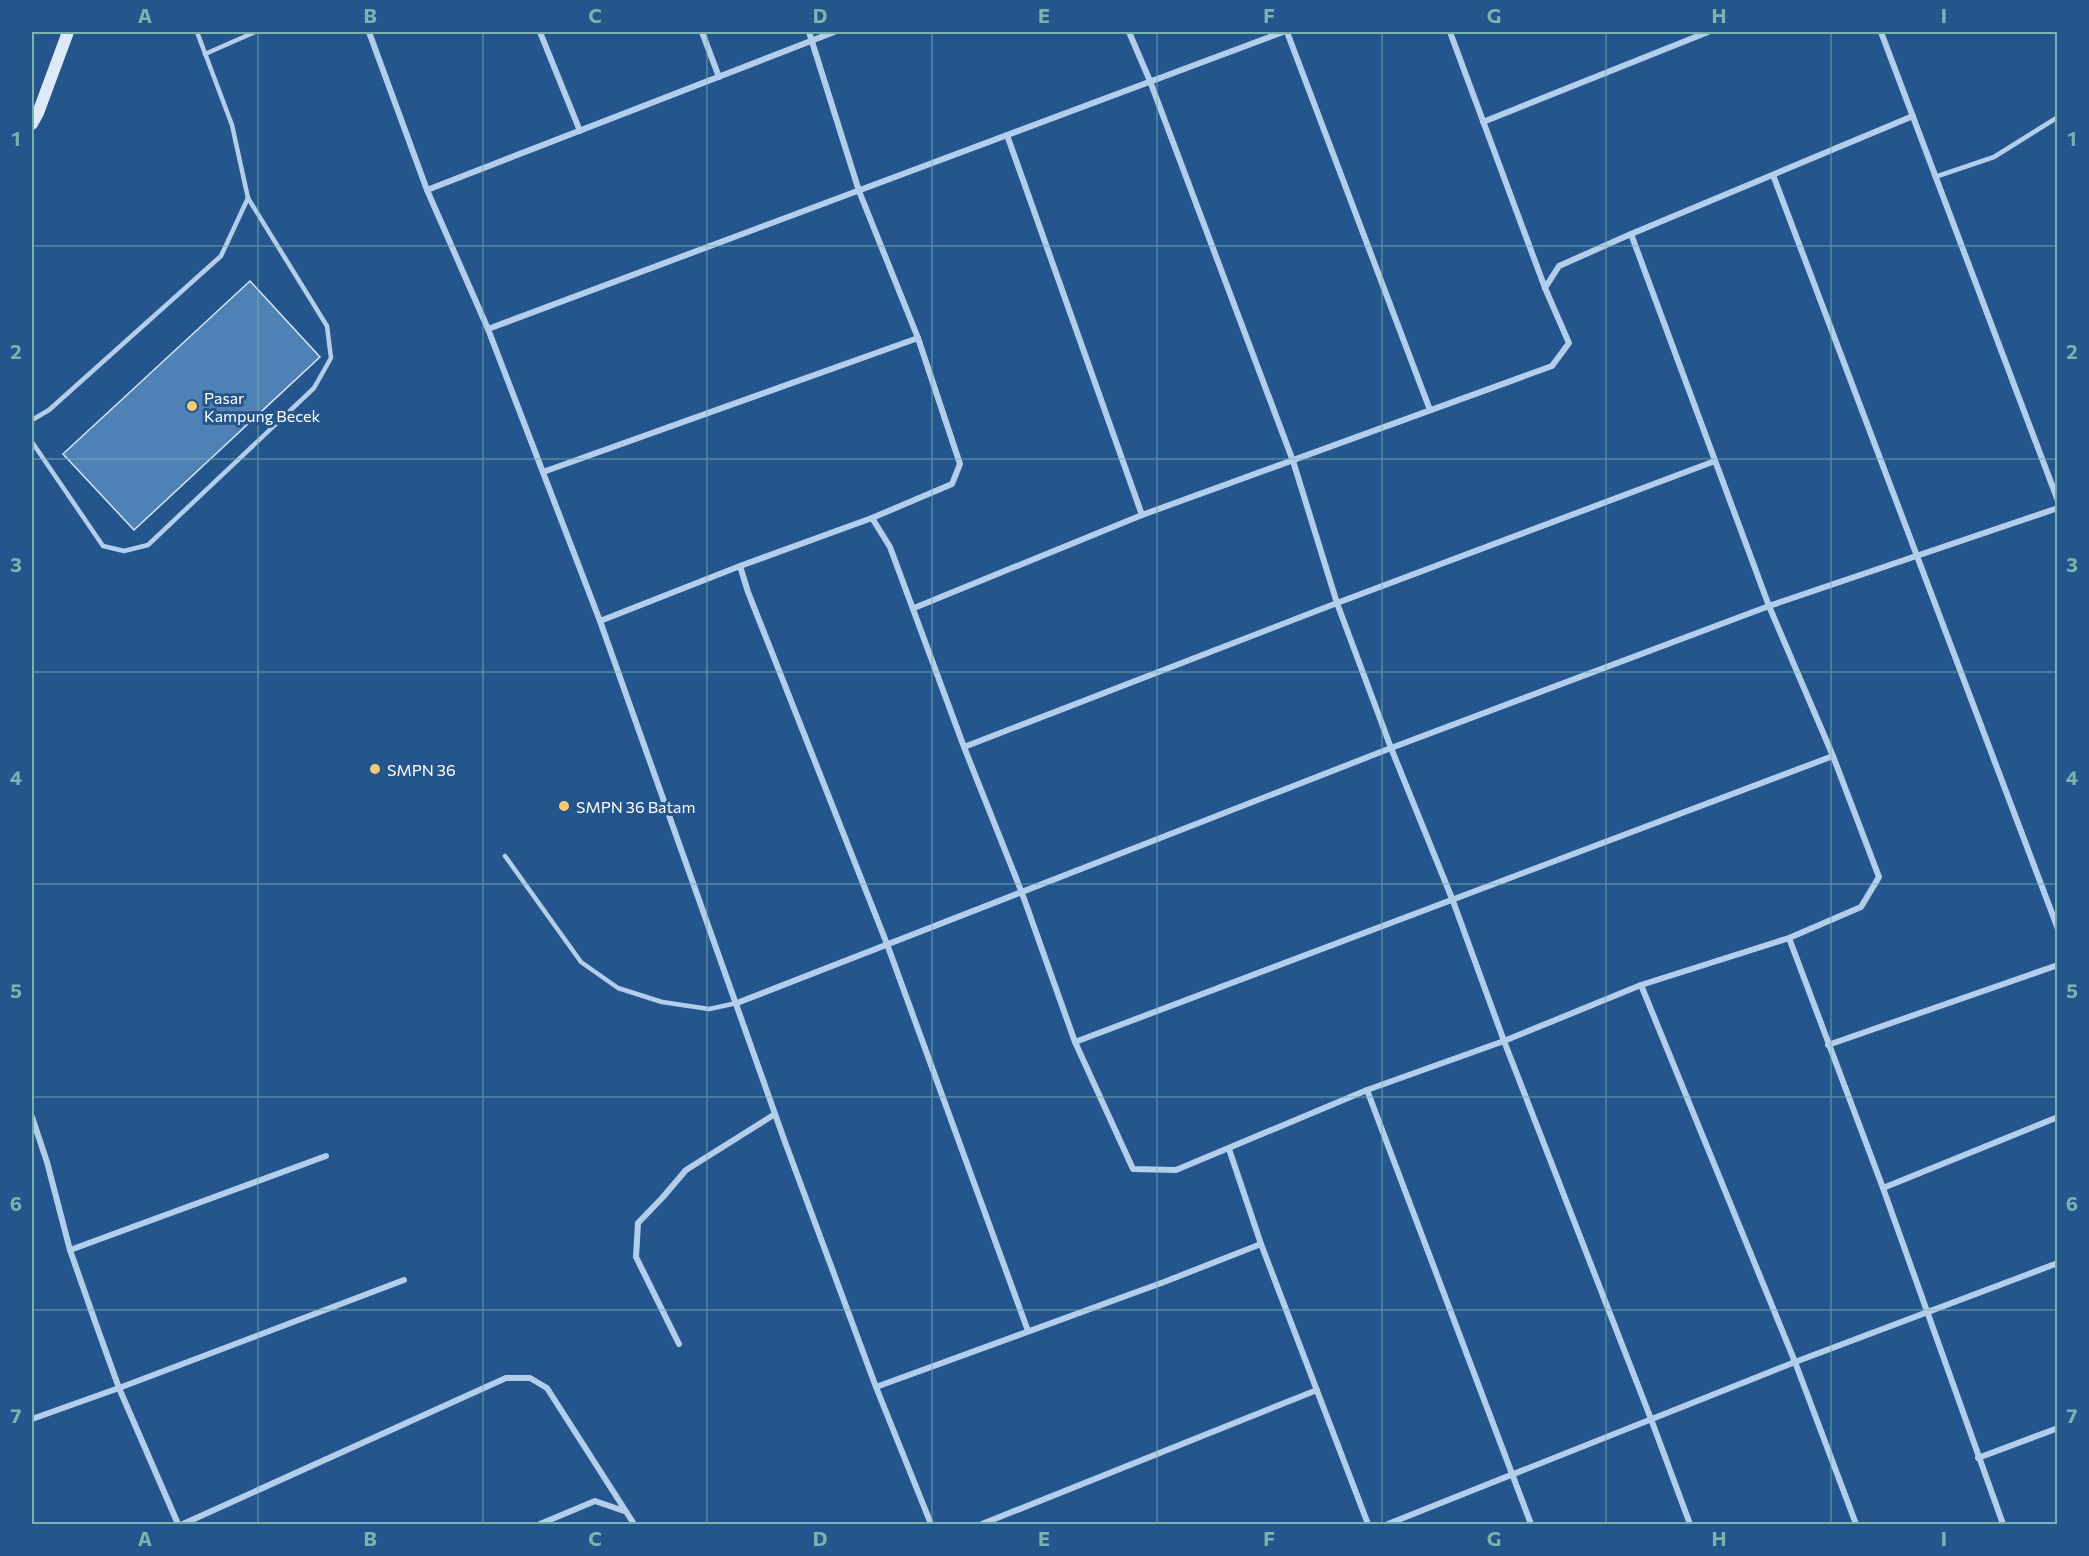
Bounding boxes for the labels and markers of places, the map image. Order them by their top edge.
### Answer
place label: Pasar Kampung Becek [204,388,320,425]
marker: Pasar Kampung Becek [185,399,199,413]
place label: SMPN 36 [387,760,456,779]
marker: SMPN 36 [368,762,382,776]
place label: SMPN 36 Batam [576,797,695,816]
marker: SMPN 36 Batam [557,799,571,813]

